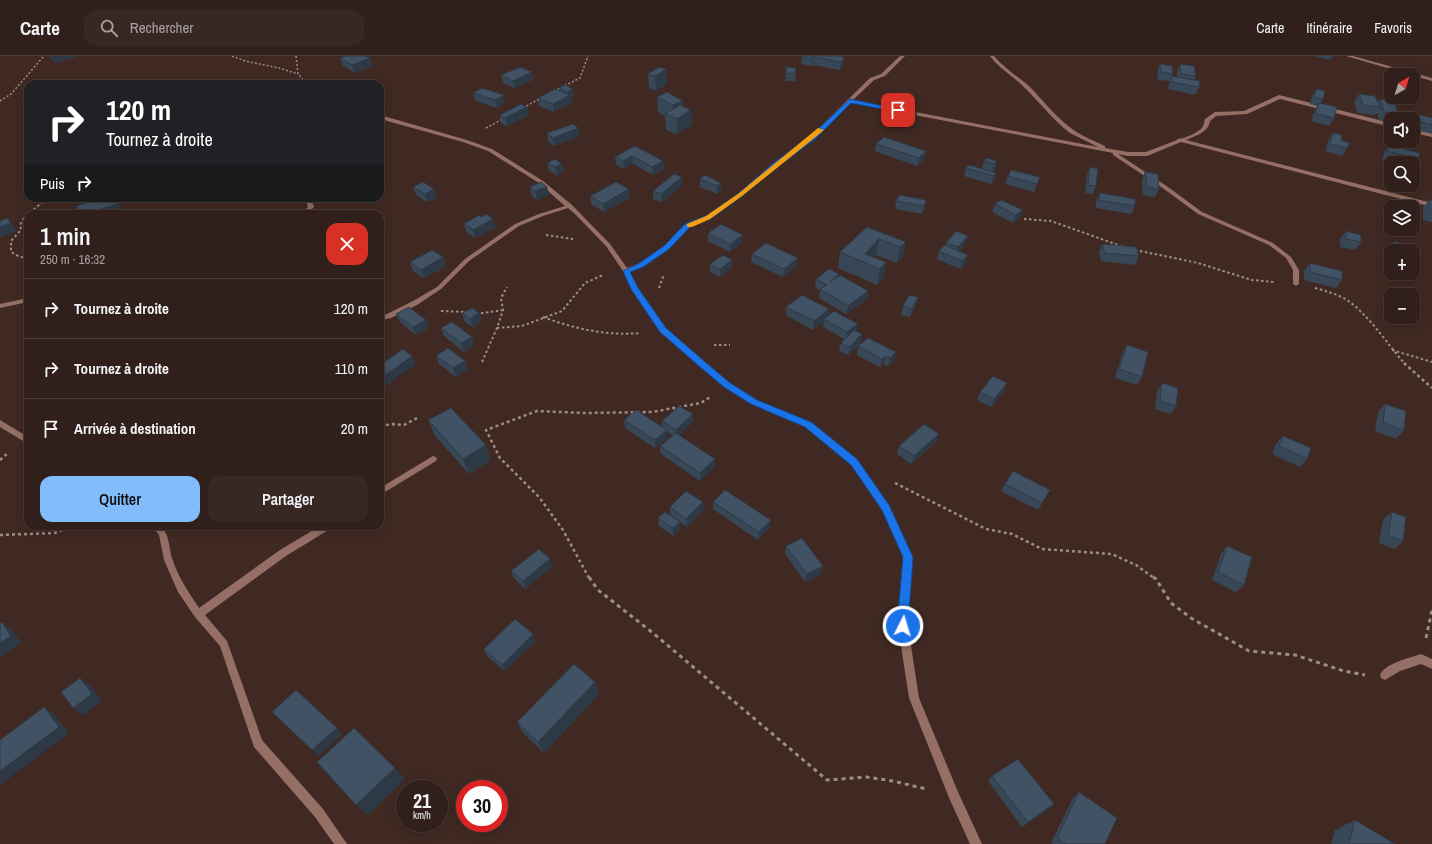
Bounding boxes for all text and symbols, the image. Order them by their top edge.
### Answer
search box [84,10,364,46]
text: Carte [20,15,60,41]
icon: search [98,17,120,39]
text: Rechercher [130,17,193,38]
text: Carte [1256,19,1284,37]
text: Itinéraire [1306,19,1352,37]
text: Favoris [1374,19,1412,37]
north arrow [1384,68,1420,104]
map controls [1384,68,1420,324]
text: 120 m [106,91,171,129]
pin [881,93,915,127]
icon: right [40,96,92,148]
icon: arrive [887,99,909,121]
button: sound [1384,112,1420,148]
text: Tournez à droite [106,127,213,152]
button: search [1384,156,1420,192]
icon: right [73,172,95,194]
text: Puis [40,173,65,194]
button: layers [1384,200,1420,236]
text: 1 min [40,220,91,252]
button: close [326,223,368,265]
button: + [1384,244,1420,280]
text: 250 m · 16:32 [40,251,105,268]
button: − [1384,288,1420,324]
icon: right [40,298,62,320]
text: Tournez à droite [74,298,169,319]
text: 120 m [334,298,368,319]
icon: right [40,358,62,380]
text: Tournez à droite [74,358,169,379]
text: 110 m [335,358,368,379]
icon: arrive [40,418,62,440]
text: Arrivée à destination [74,418,196,439]
text: 20 m [341,418,368,439]
button: Quitter [40,476,200,522]
button: Partager [208,476,368,522]
position arrow [882,605,924,647]
speed limit sign: 30 [456,780,508,832]
text: 21 [413,787,431,814]
text: km/h [413,809,431,822]

